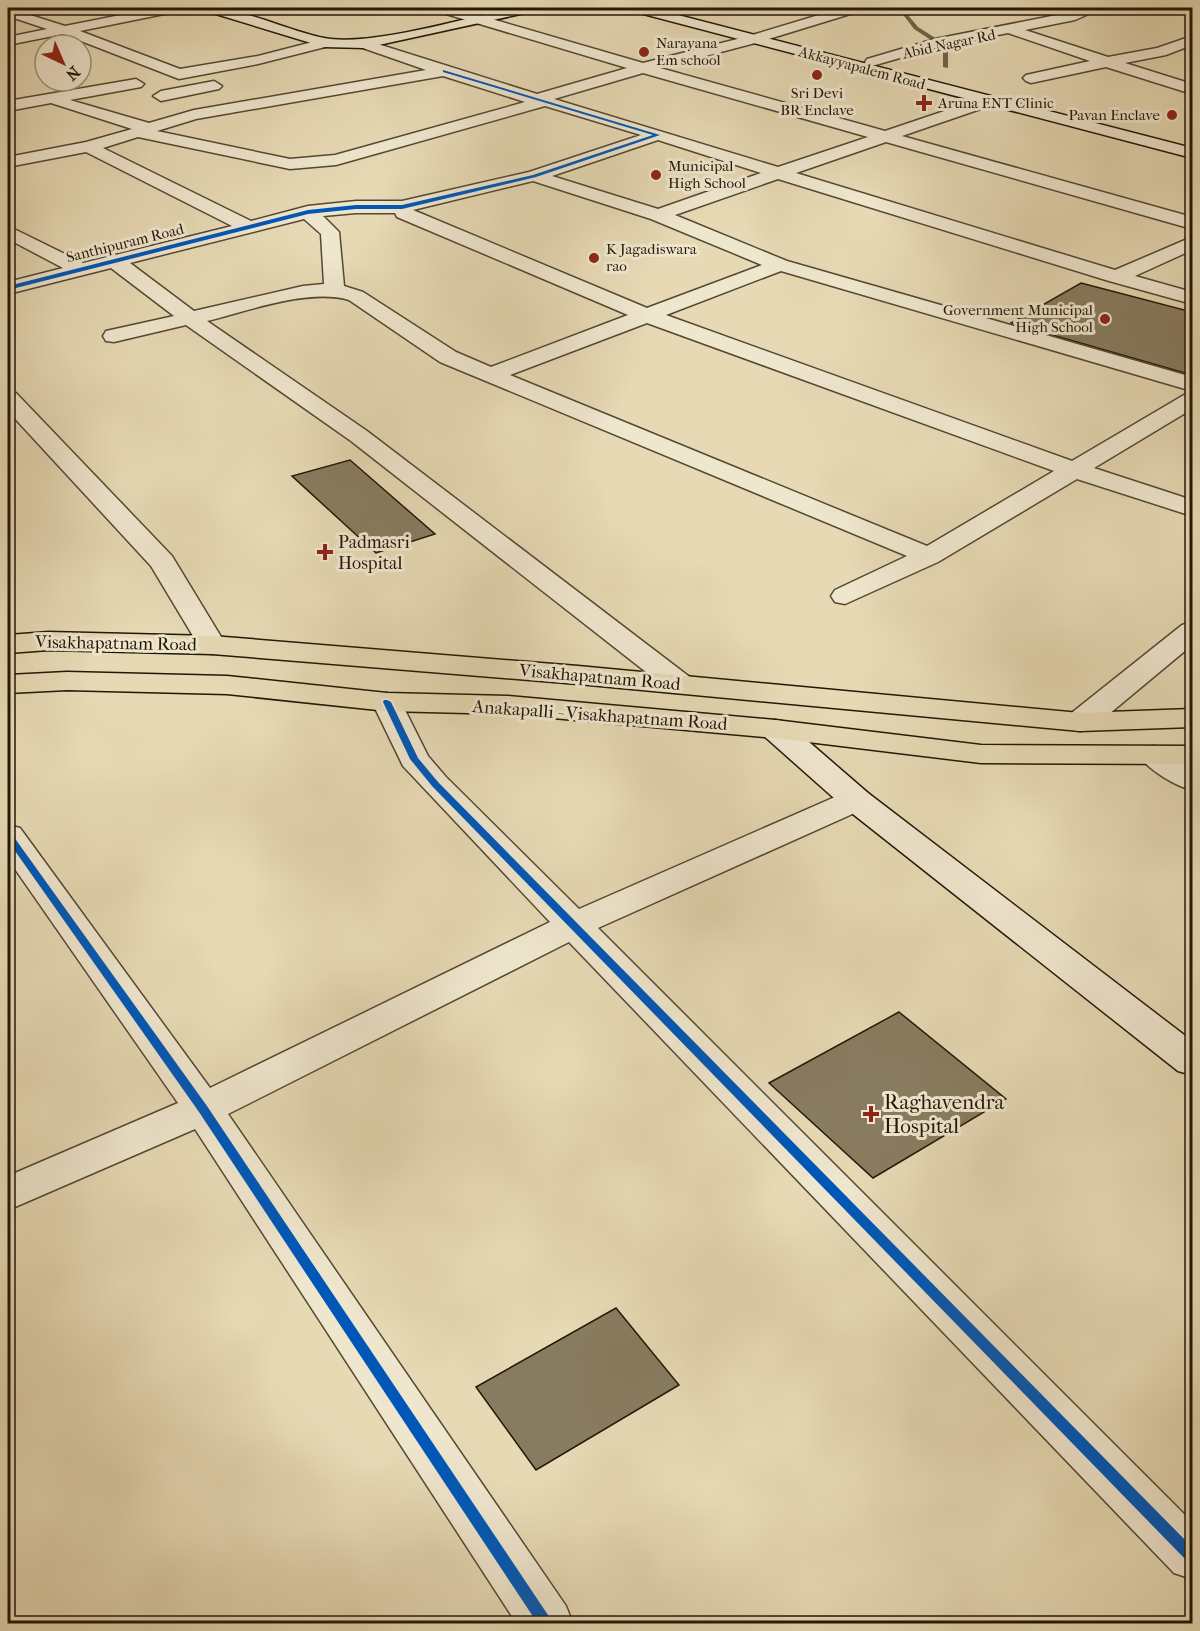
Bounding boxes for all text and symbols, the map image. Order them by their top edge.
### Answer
street label: Abid Nagar Rd [900,25,998,63]
north arrow [33,33,93,93]
place label: Narayana Em school [656,34,721,69]
street label: Akkayyapalem Road [796,42,928,94]
marker: Narayana Em school [637,45,651,59]
text: N [61,62,84,85]
marker: Sri Devi BR Enclave [810,68,824,82]
place label: Sri Devi BR Enclave [780,84,854,119]
marker: Aruna ENT Clinic [915,94,933,112]
place label: Aruna ENT Clinic [937,94,1054,112]
place label: Pavan Enclave [1068,106,1161,124]
marker: Pavan Enclave [1165,108,1179,122]
place label: Municipal High School [668,157,746,192]
marker: Municipal High School [649,168,663,182]
street label: Santhipuram Road [64,220,186,266]
place label: K Jagadiswara rao [606,240,698,275]
marker: K Jagadiswara rao [587,251,601,265]
place label: Government Municipal High School [943,301,1093,336]
marker: Government Municipal High School [1098,312,1112,326]
place label: Padmasri Hospital [338,532,410,574]
marker: Padmasri Hospital [316,543,334,561]
street label: Visakhapatnam Road [34,632,197,655]
street label: Visakhapatnam Road [517,660,682,695]
street label: Anakapalli - Visakhapatnam Road [471,696,728,735]
place label: Raghavendra Hospital [884,1090,1005,1138]
marker: Raghavendra Hospital [862,1105,880,1123]

